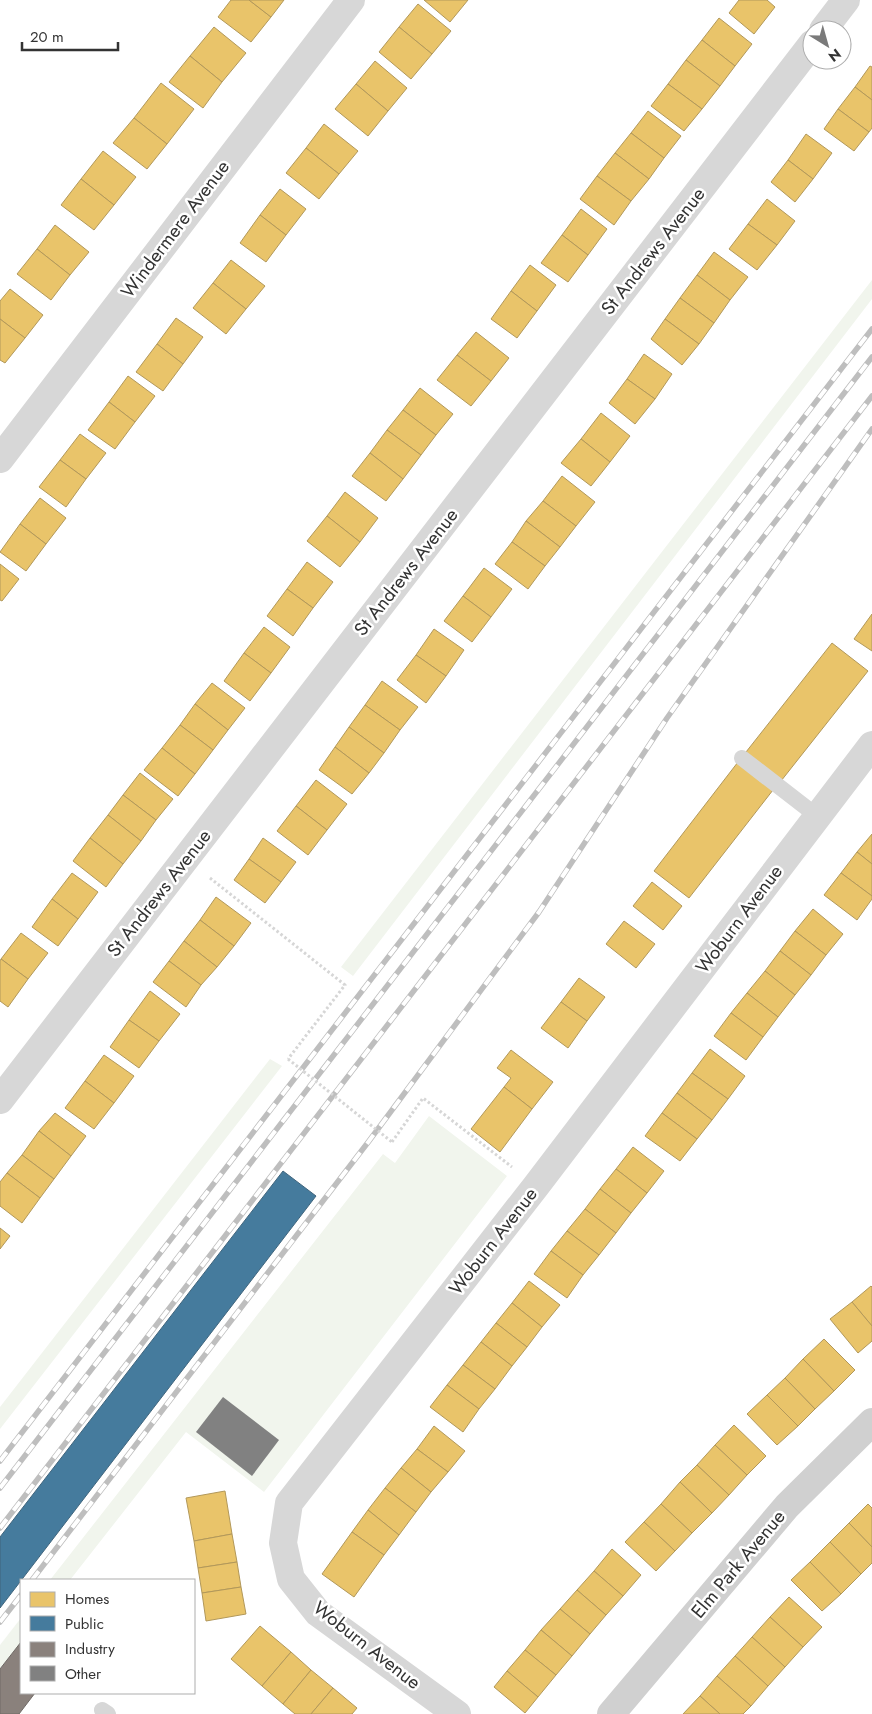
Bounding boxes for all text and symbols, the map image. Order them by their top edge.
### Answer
scale bar [22,20,119,52]
north arrow [802,20,852,70]
text: 20 m [30,26,64,48]
text: N [824,44,845,67]
street label: Windermere Avenue [114,154,236,304]
street label: St Andrews Avenue [595,181,712,320]
street label: St Andrews Avenue [348,502,465,641]
street label: St Andrews Avenue [101,823,218,962]
street label: Woburn Avenue [689,859,789,979]
street label: Woburn Avenue [442,1181,544,1300]
street label: Elm Park Avenue [685,1504,792,1624]
legend [20,1579,195,1694]
text: Homes [65,1588,109,1610]
street label: Woburn Avenue [308,1594,427,1696]
text: Public [65,1613,104,1635]
text: Industry [65,1638,115,1660]
text: Other [65,1663,102,1685]

